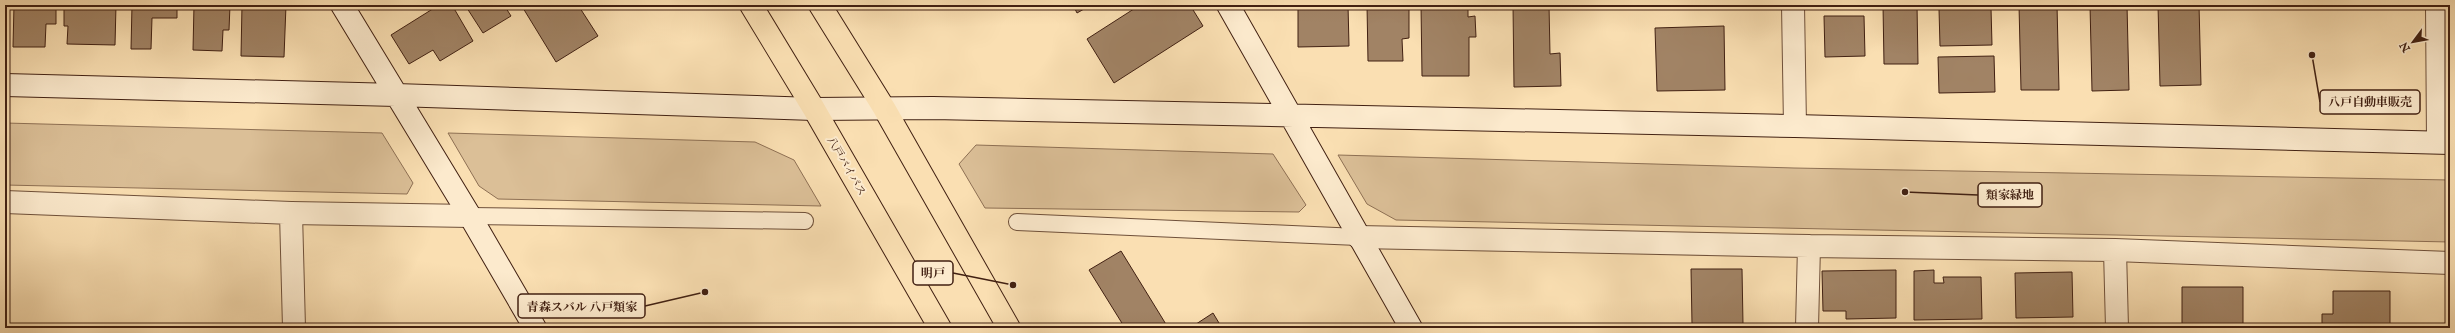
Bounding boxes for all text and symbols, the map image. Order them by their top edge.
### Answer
north arrow [2393,22,2433,62]
text: N [2397,39,2414,55]
callout: 八戸自動車販売 [2320,90,2420,114]
text: 八戸自動車販売 [2328,95,2412,110]
street label: 八戸バイパス [824,135,869,198]
callout: 類家緑地 [1978,183,2042,207]
text: 類家緑地 [1986,188,2034,203]
callout: 明戸 [913,261,953,285]
text: 明戸 [921,266,945,281]
callout: 青森スバル 八戸類家 [518,294,645,318]
text: 青森スバル 八戸類家 [527,300,637,315]

